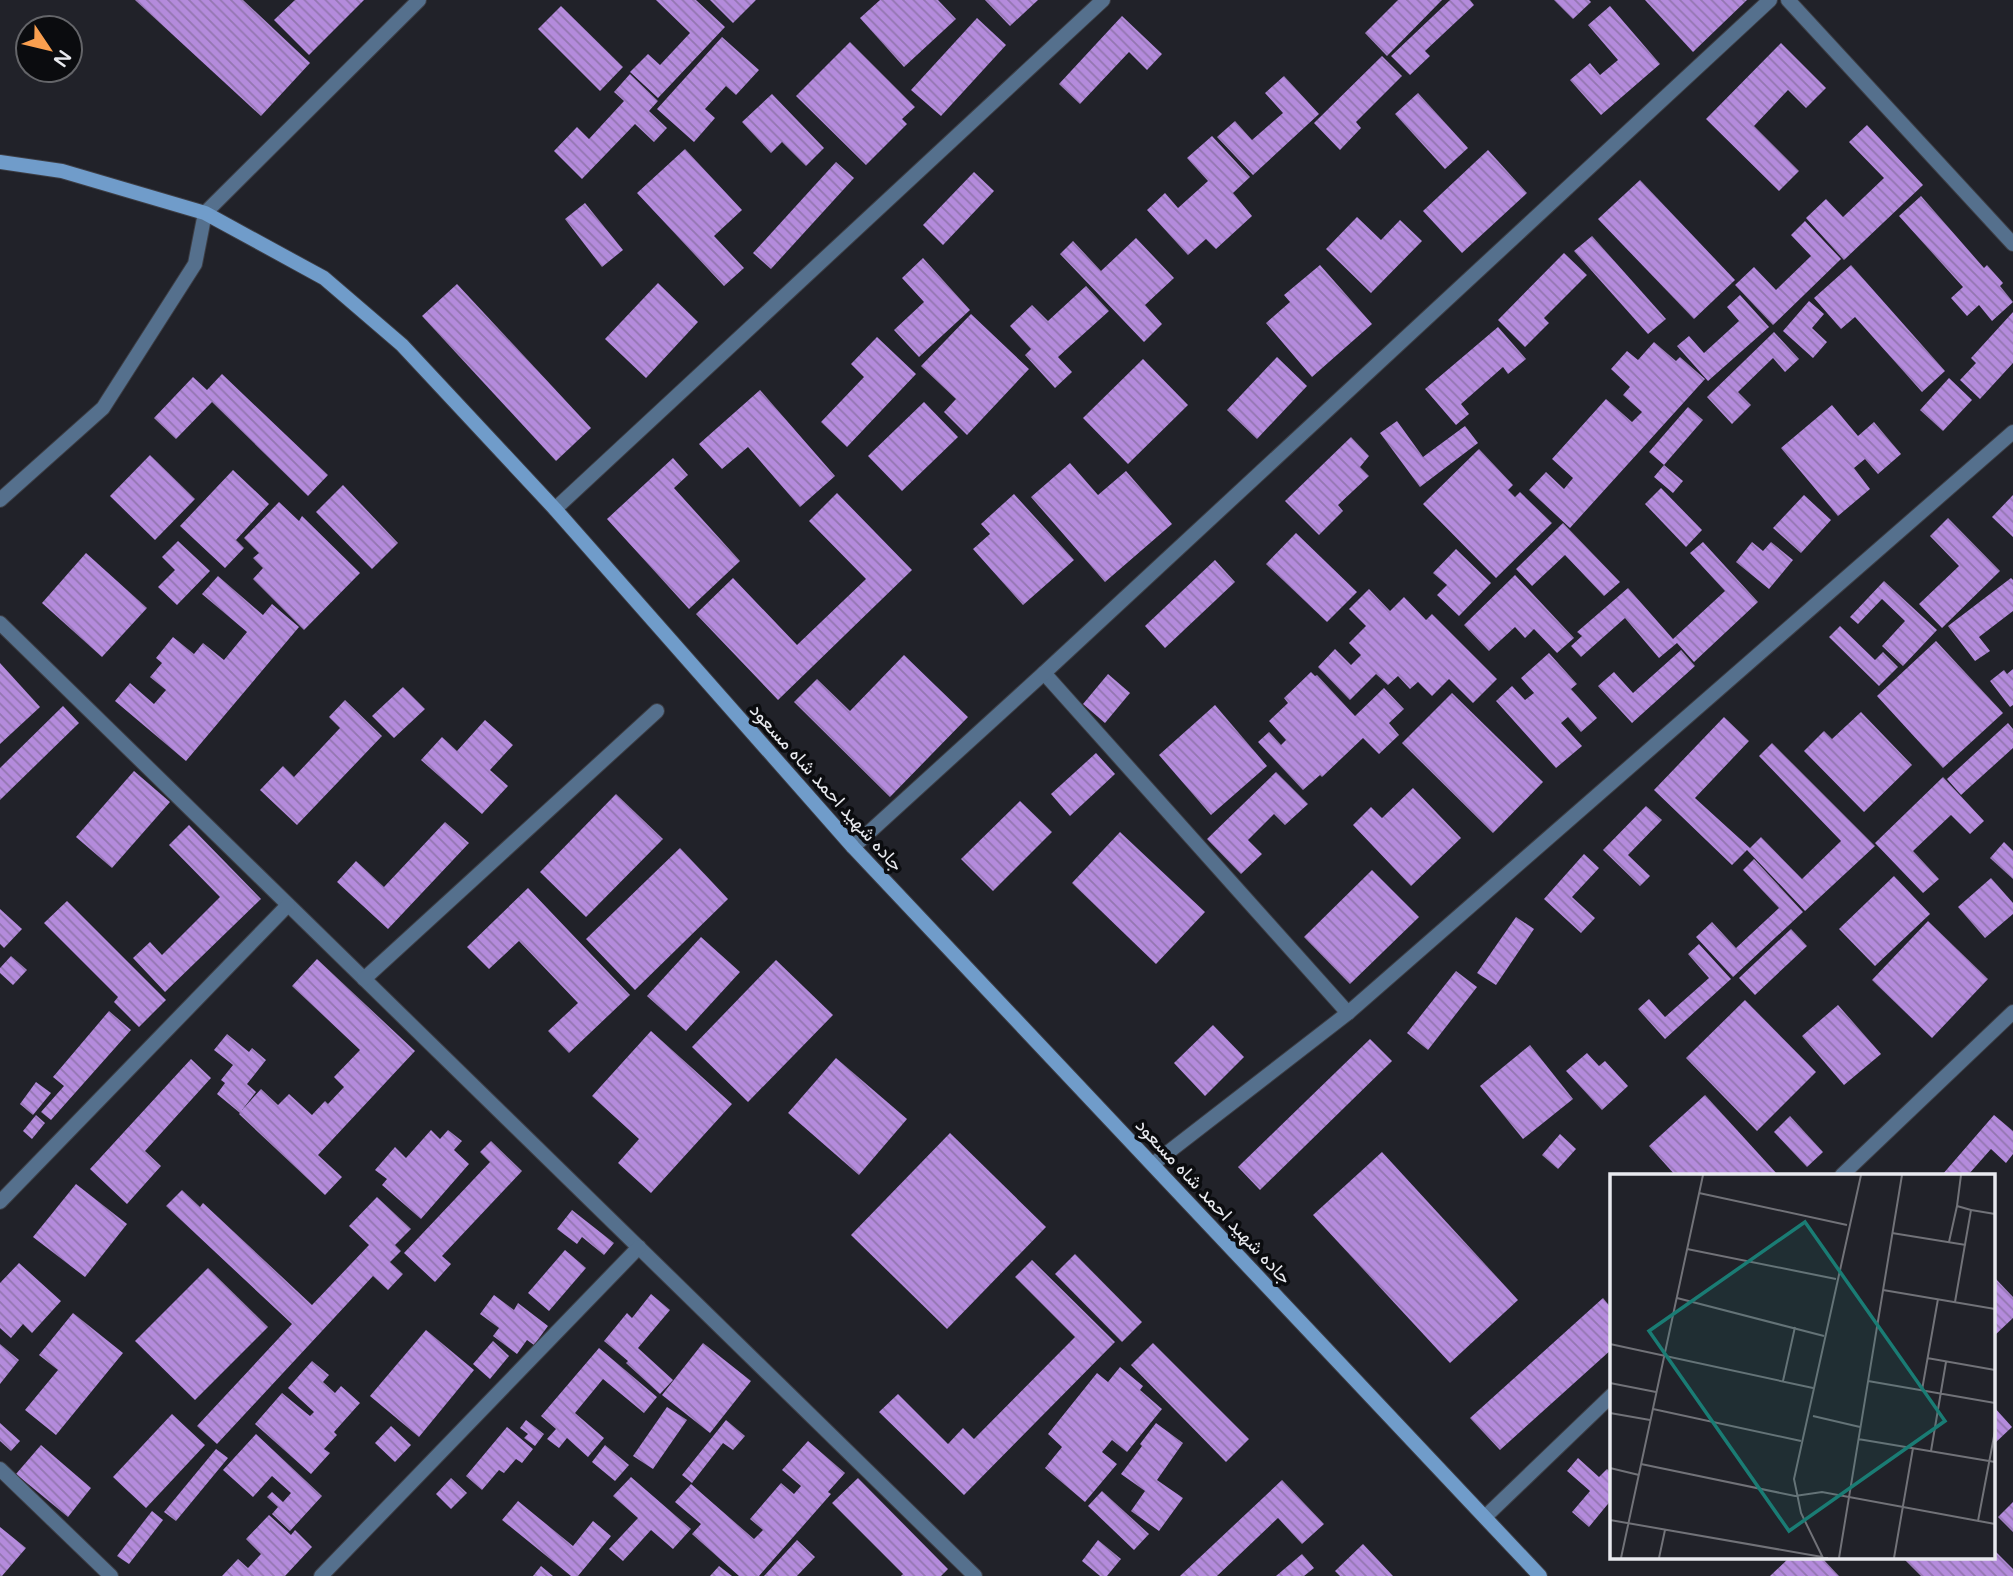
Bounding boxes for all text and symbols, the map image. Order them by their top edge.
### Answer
north arrow [14,14,84,84]
text: N [49,46,75,71]
street label: جاده شهيد احمد شاه مسعود [745,699,907,876]
street label: جاده شهيد احمد شاه مسعود [1131,1114,1296,1289]
inset map [1610,1174,1996,1558]

